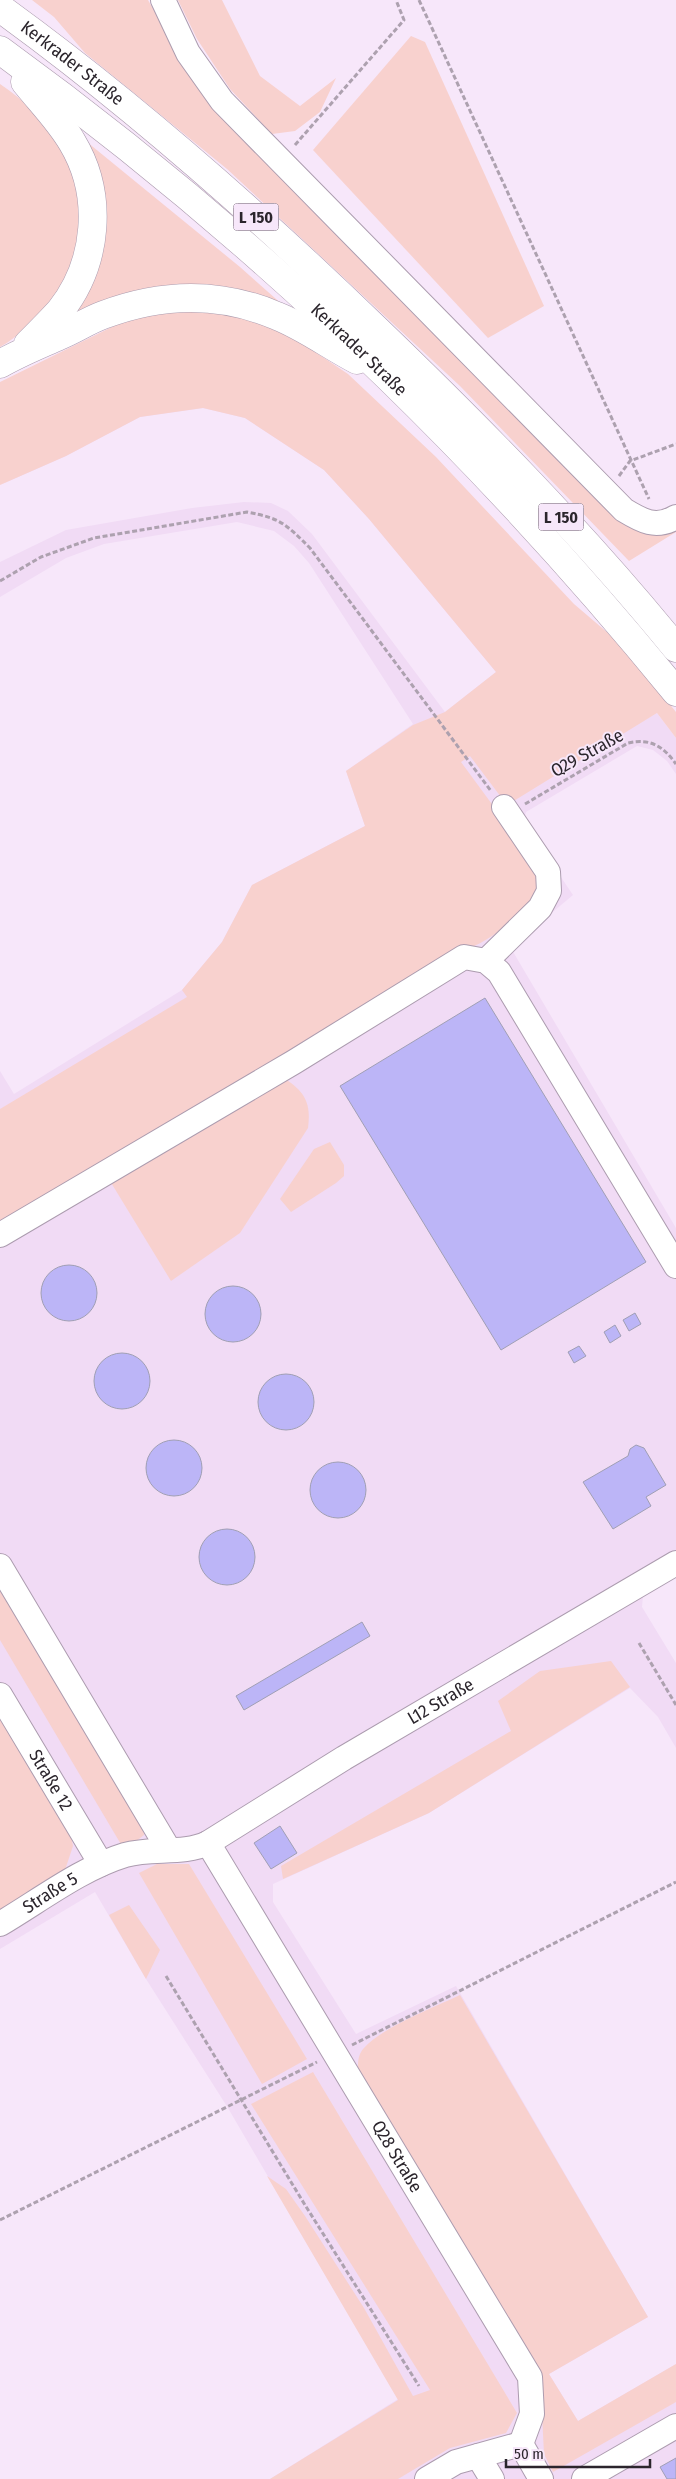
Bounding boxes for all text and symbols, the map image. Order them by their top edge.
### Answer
street label: Kerkrader Straße [17,16,128,110]
road number: L 150 [234,203,278,230]
street label: Kerkrader Straße [306,299,412,401]
road number: L 150 [538,504,584,530]
street label: Q29 Straße [547,724,627,782]
street label: L12 Straße [404,1673,478,1729]
street label: Straße 12 [24,1746,77,1814]
street label: Straße 5 [18,1867,81,1918]
street label: Q28 Straße [367,2116,427,2196]
scale bar [506,2436,650,2468]
text: 50 m [514,2445,544,2463]

